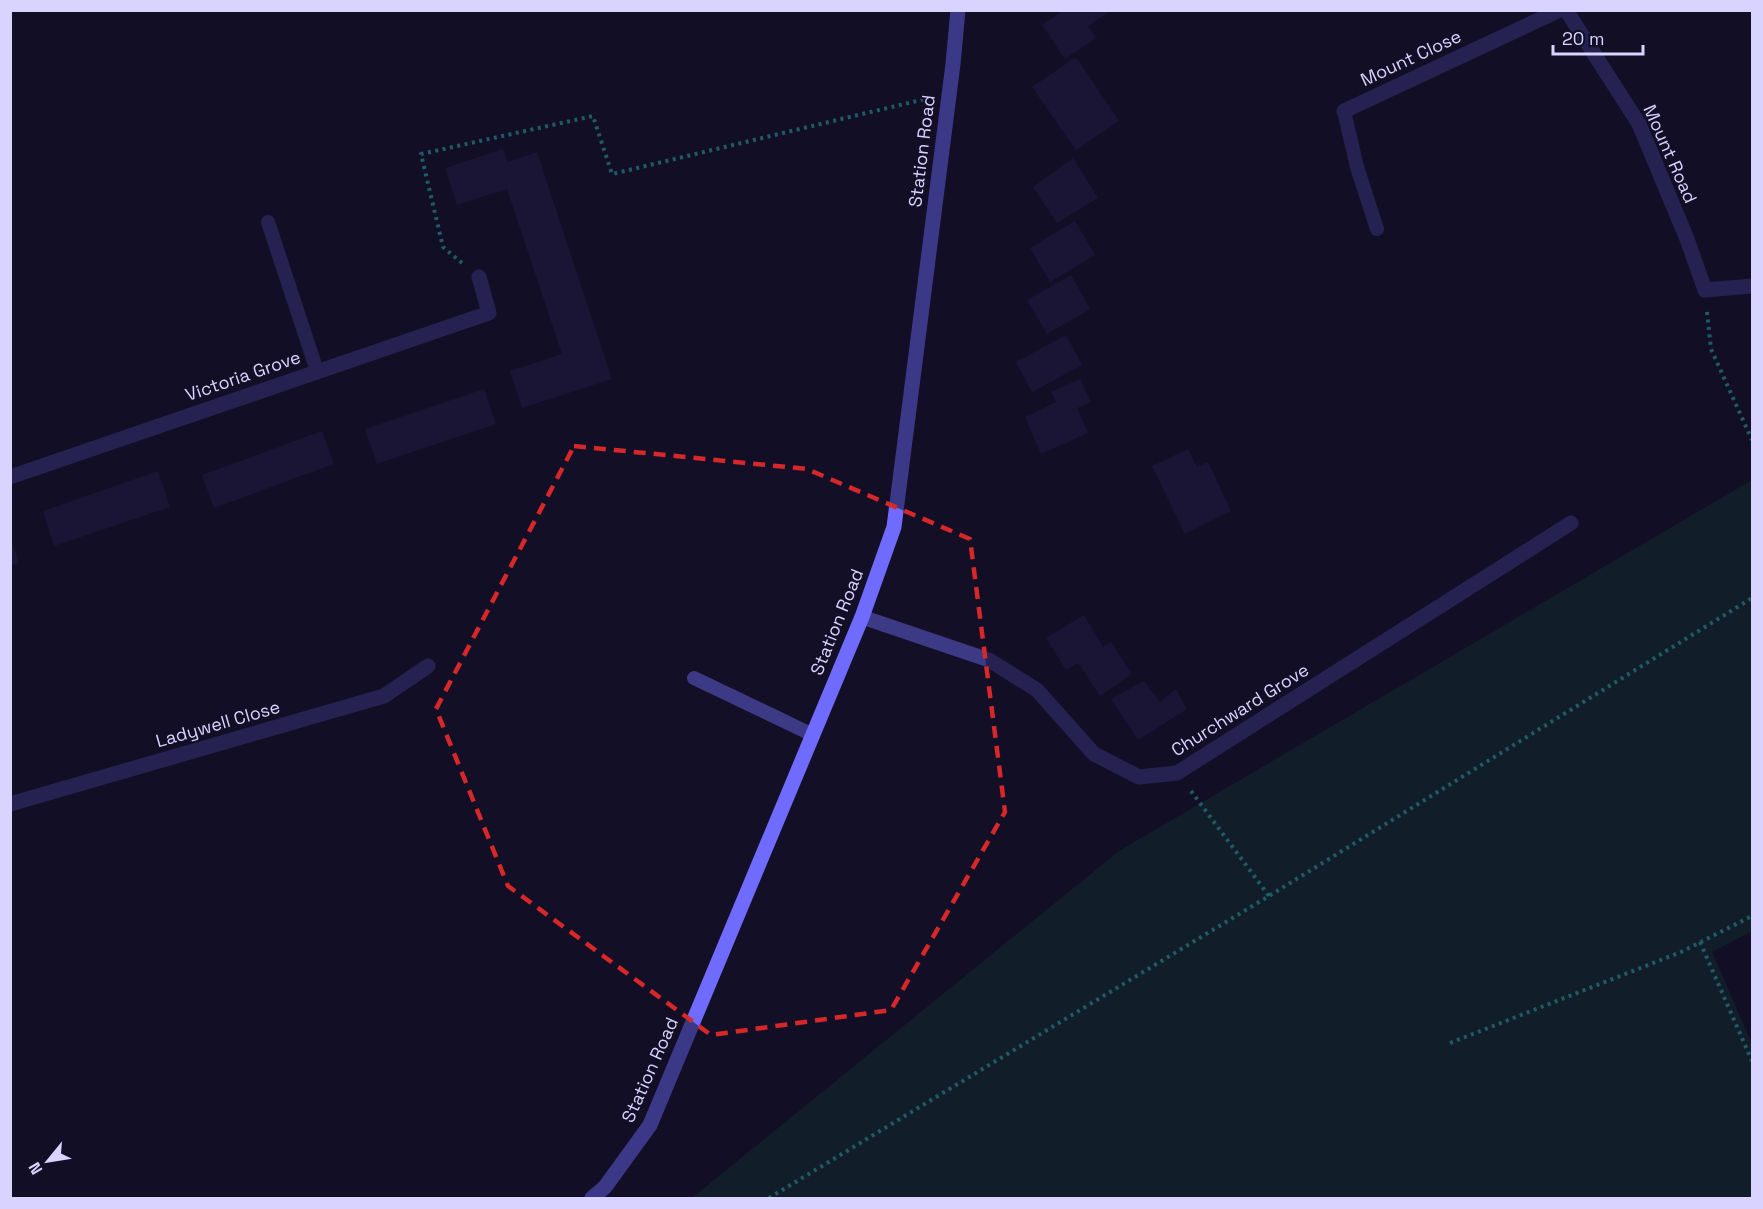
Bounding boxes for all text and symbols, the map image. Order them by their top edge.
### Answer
scale bar [1553,18,1643,56]
street label: Mount Close [1357,24,1465,91]
text: 20 m [1562,27,1605,50]
street label: Station Road [903,94,940,208]
street label: Mount Road [1638,101,1702,207]
street label: Victoria Grove [182,345,303,406]
street label: Station Road [805,565,868,678]
street label: Churchward Grove [1167,658,1313,761]
street label: Ladywell Close [153,695,283,752]
street label: Station Road [616,1014,683,1126]
north arrow [18,1131,78,1191]
text: N [24,1158,47,1178]

